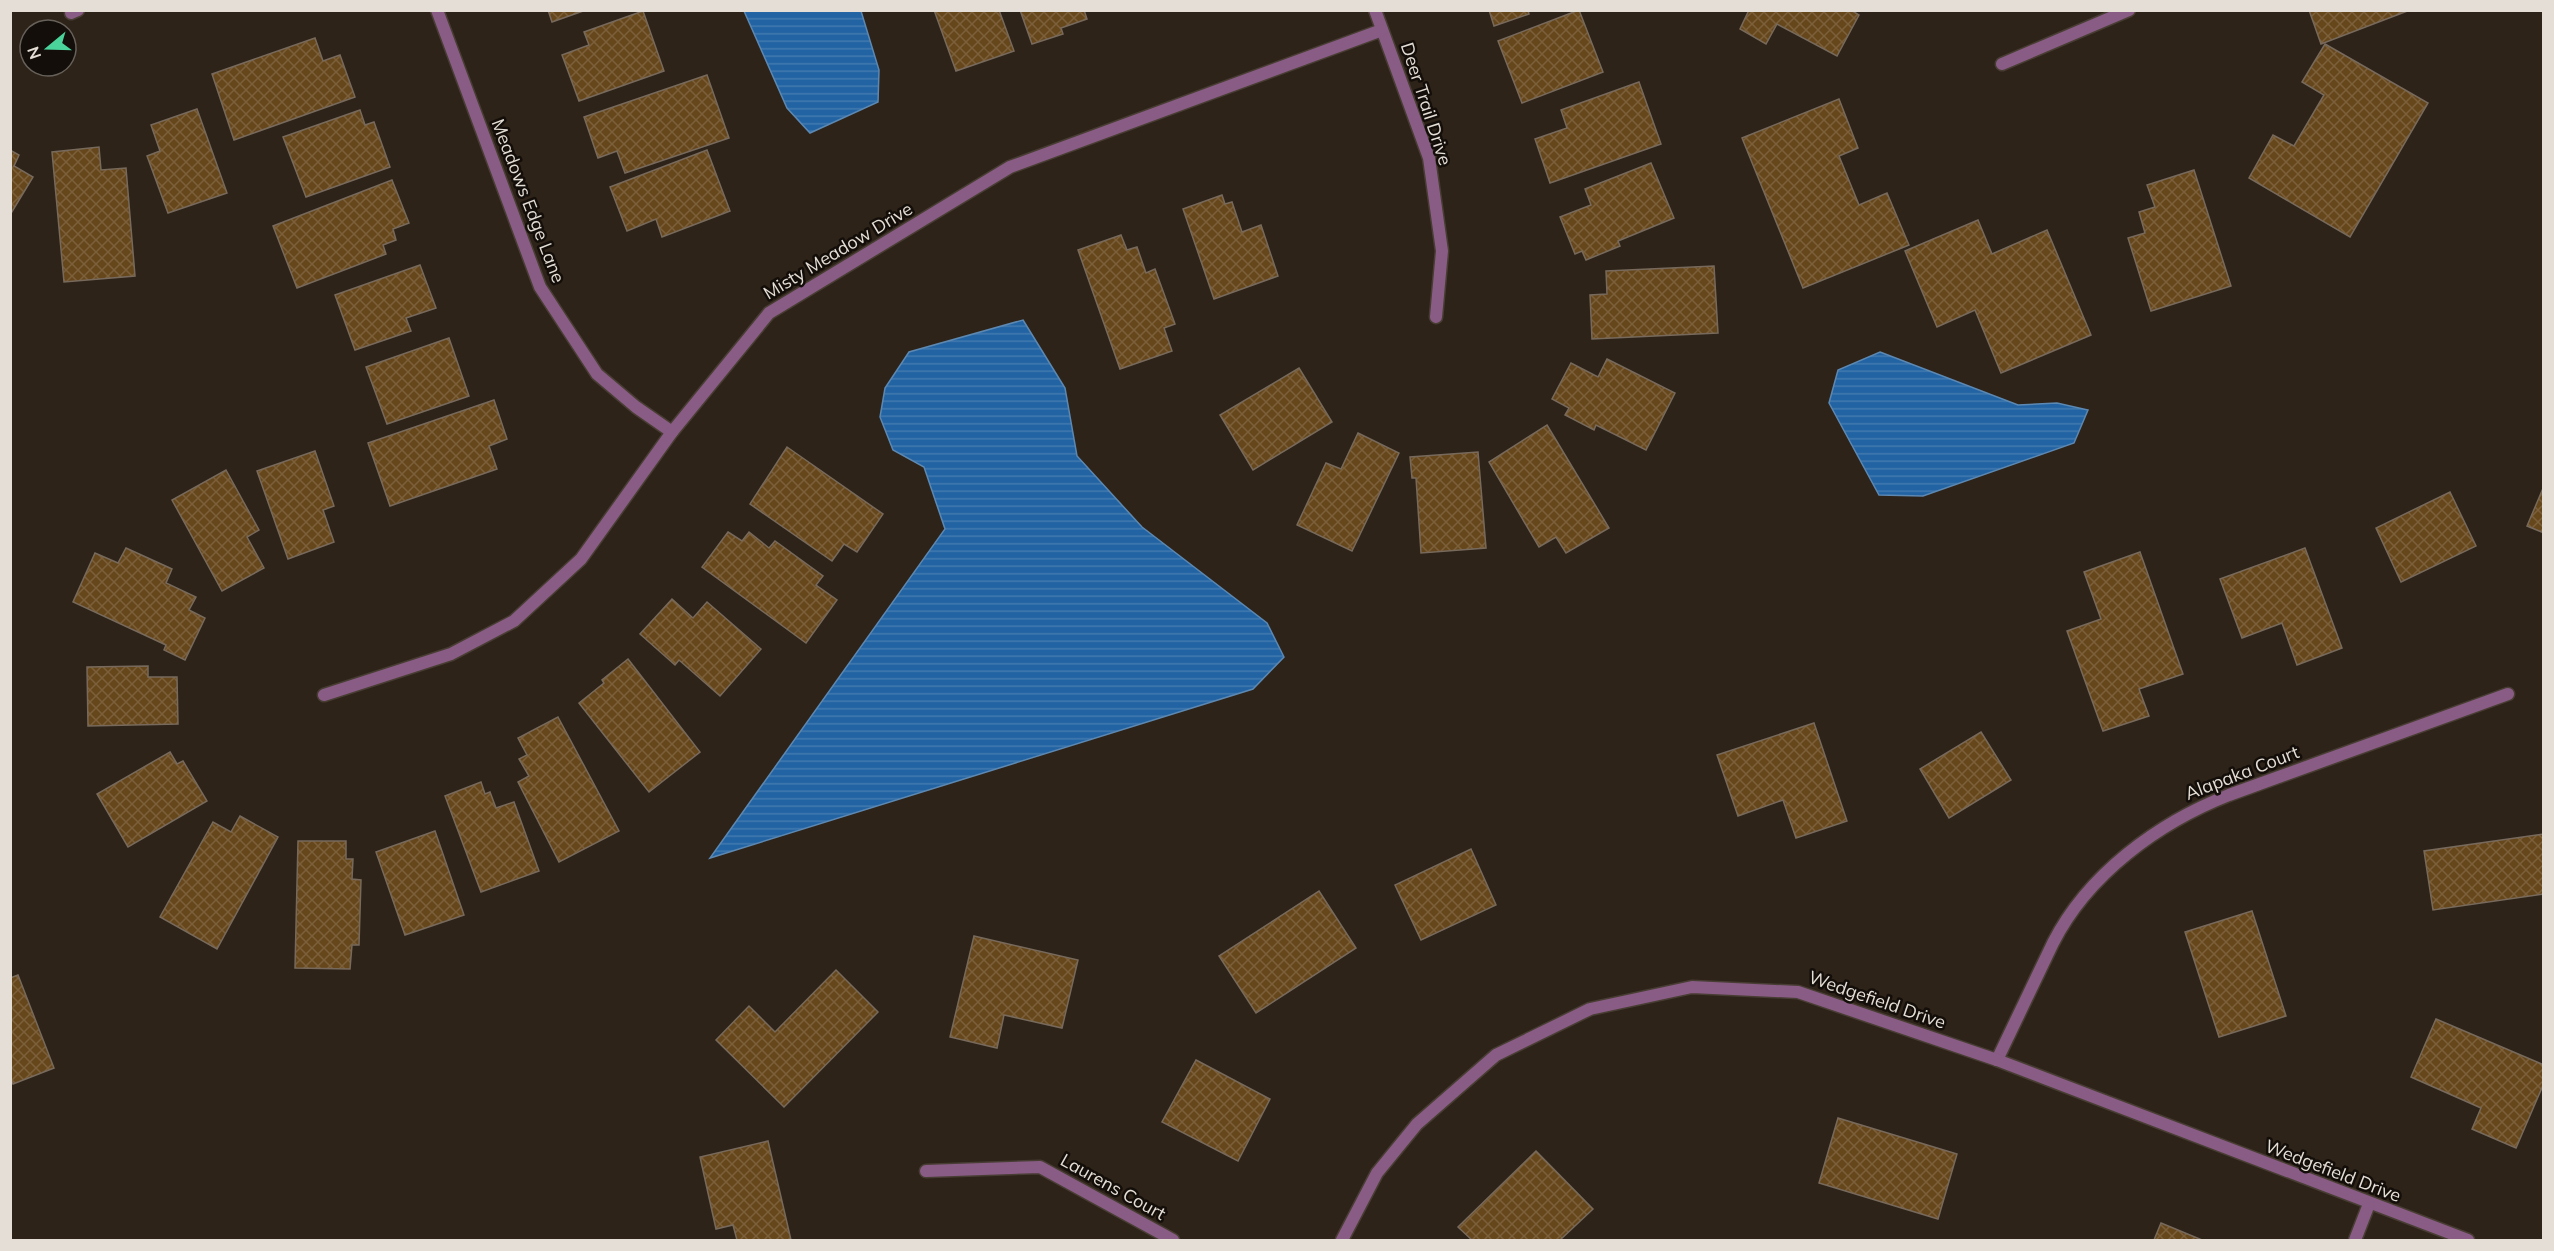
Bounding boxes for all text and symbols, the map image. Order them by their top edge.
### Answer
north arrow [18,18,78,78]
street label: Deer Trail Drive [1396,40,1457,168]
text: N [22,44,45,62]
street label: Meadows Edge Lane [487,116,570,286]
street label: Misty Meadow Drive [759,197,917,304]
street label: Alapaka Court [2182,740,2302,805]
street label: Wedgefield Drive [1806,965,1949,1034]
street label: Wedgefield Drive [2262,1134,2404,1207]
street label: Laurens Court [1056,1148,1170,1225]

